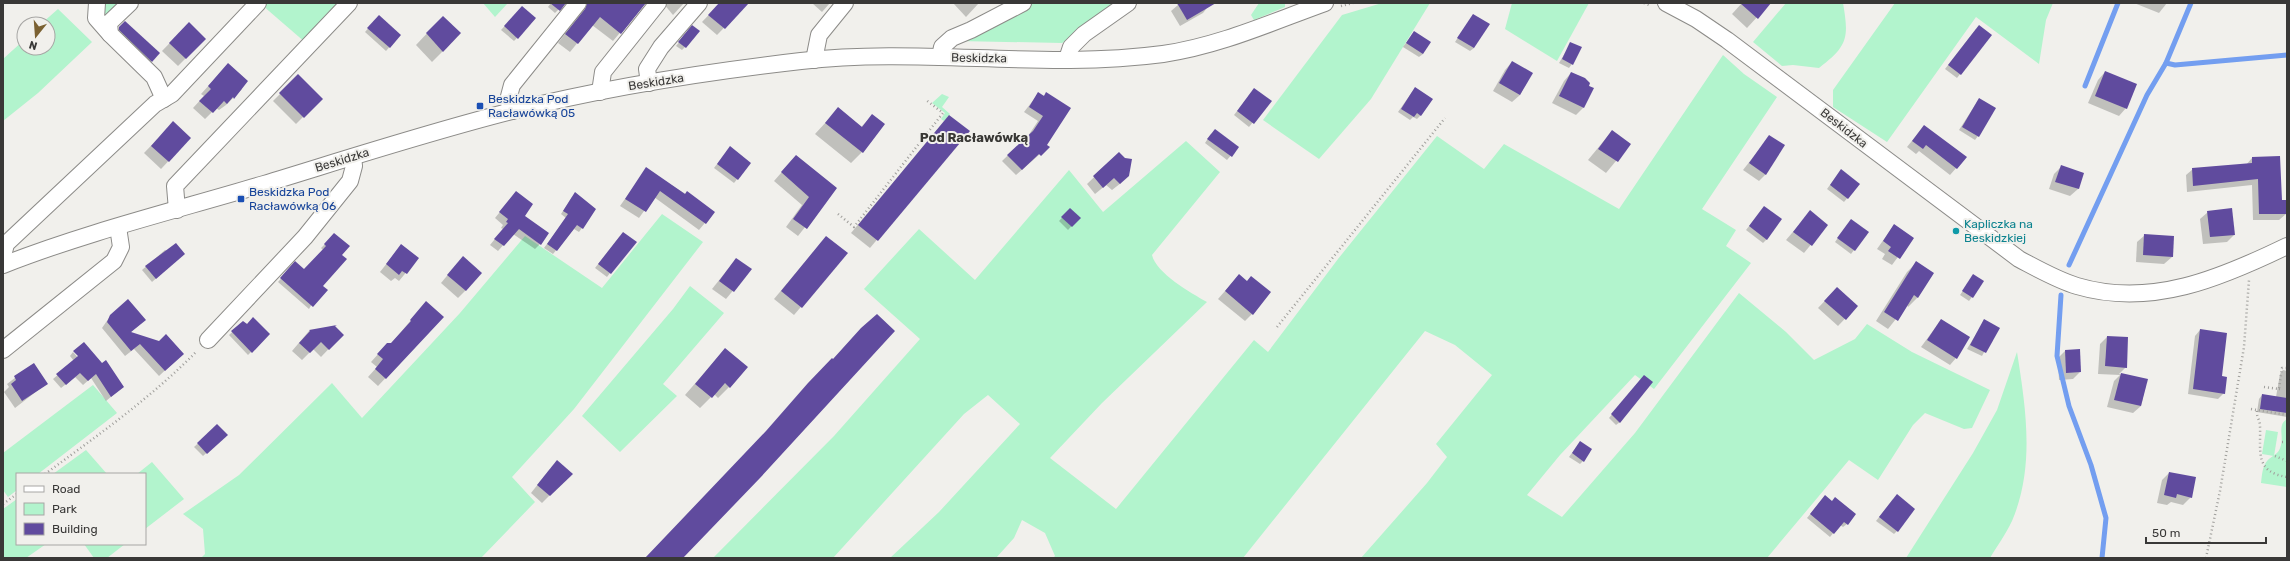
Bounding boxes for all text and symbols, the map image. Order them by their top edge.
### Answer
north arrow [16,16,56,56]
text: N [27,38,39,52]
street label: Beskidzka [951,51,1007,65]
street label: Beskidzka [627,71,685,93]
place label: Beskidzka Pod Racławówką 05 [488,92,575,120]
marker: Beskidzka Pod Racławówką 05 [475,101,485,111]
street label: Beskidzka [1818,105,1870,151]
district label: Pod Racławówką [920,130,1028,146]
street label: Beskidzka [313,145,371,175]
place label: Beskidzka Pod Racławówką 06 [249,185,336,213]
marker: Beskidzka Pod Racławówką 06 [236,194,246,204]
place label: Kapliczka na Beskidzkiej [1964,217,2033,245]
marker: Kapliczka na Beskidzkiej [1951,226,1961,236]
legend [16,473,146,545]
text: Road [52,482,80,496]
text: Park [52,502,78,516]
scale bar [2146,519,2266,545]
text: Building [52,522,98,536]
text: 50 m [2152,526,2180,540]

